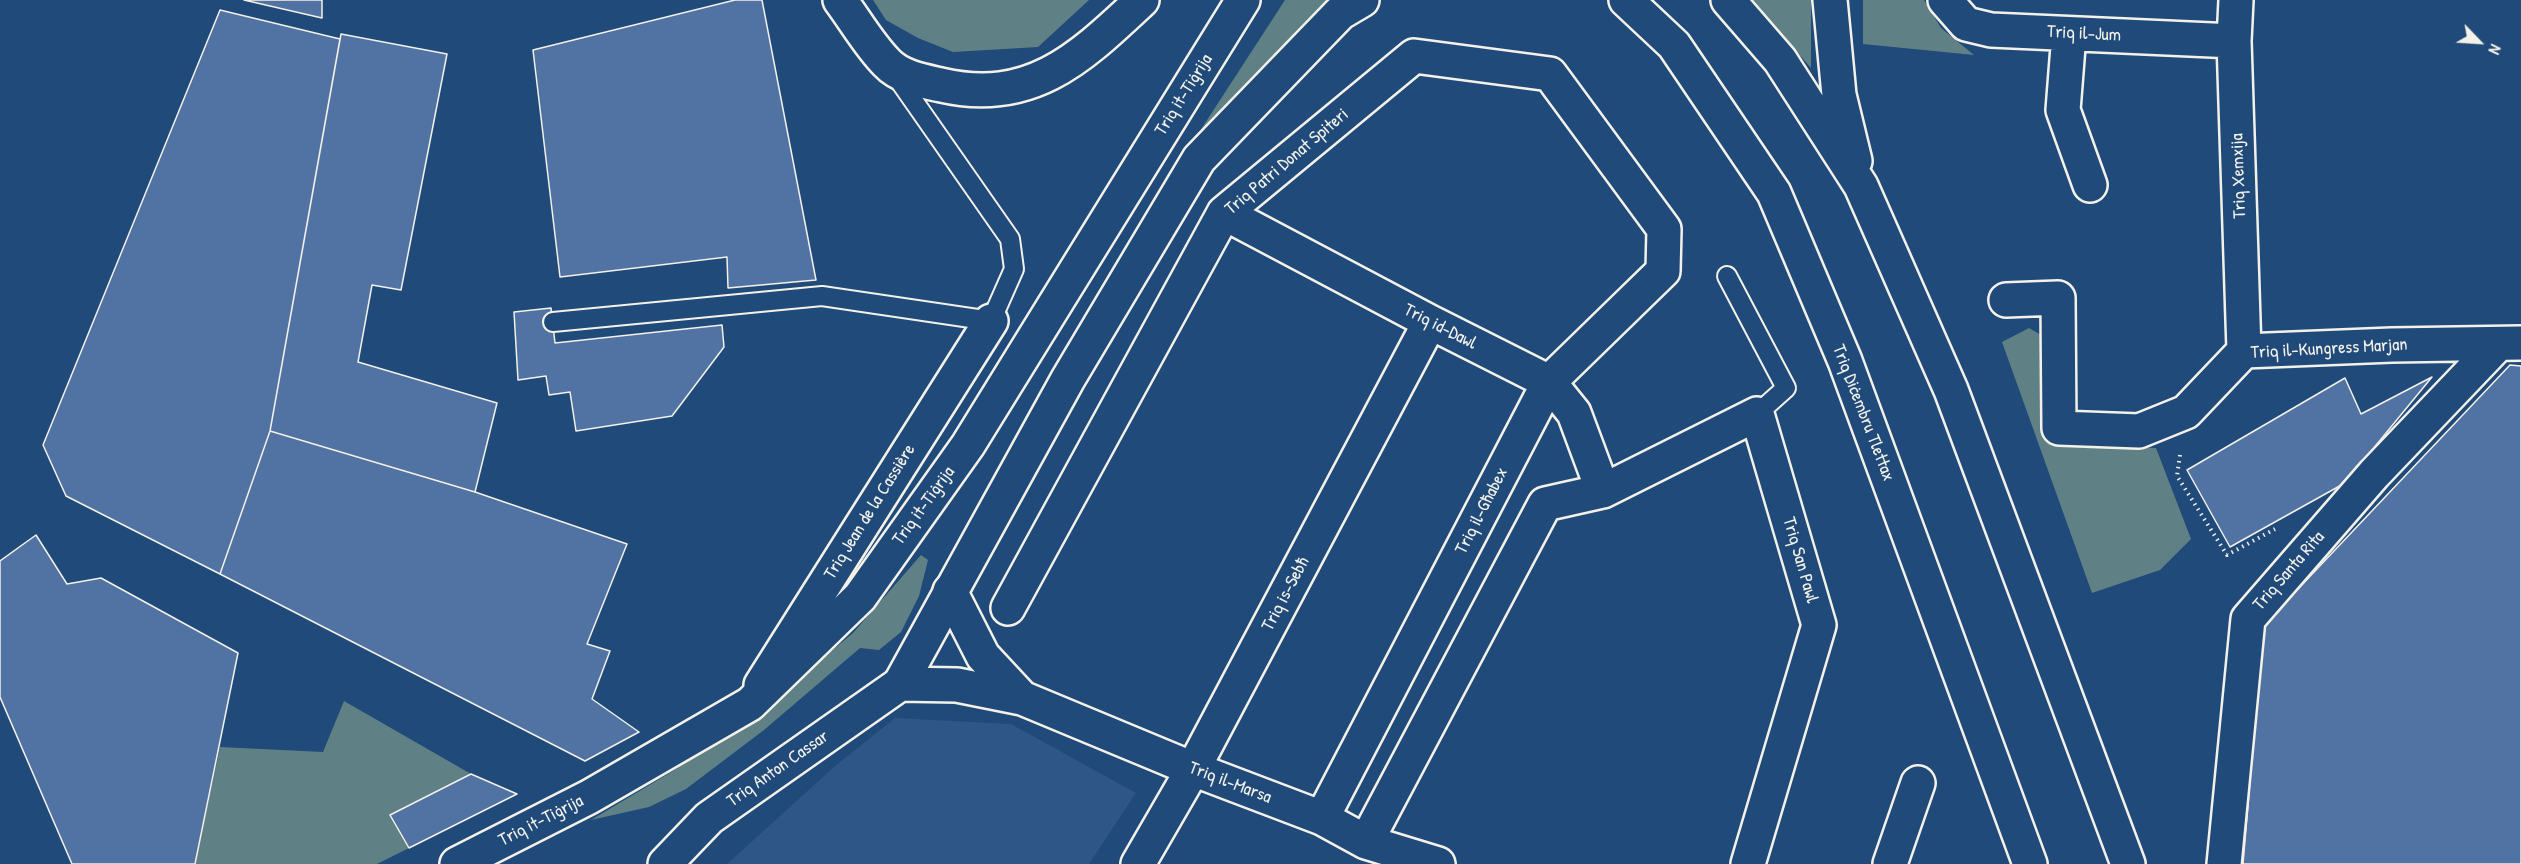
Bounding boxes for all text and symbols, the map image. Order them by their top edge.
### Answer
north arrow [2449,12,2509,72]
street label: Triq il-Jum [2046,21,2122,47]
text: N [2484,41,2507,58]
street label: Triq it-Tiġrija [1150,50,1218,140]
street label: Triq Patri Donat Spiteri [1221,104,1353,220]
street label: Triq Xemxija [2227,133,2251,219]
street label: Triq id-Dawl [1400,299,1480,355]
street label: Triq il-Kungress Marjan [2250,334,2408,364]
street label: Triq Diċembru Tlettax [1827,342,1899,484]
street label: Triq Jean de la Cassière [820,440,920,584]
street label: Triq it-Tiġrija [888,462,960,550]
street label: Triq il-Għabex [1451,464,1513,558]
street label: Triq San Pawl [1777,515,1823,605]
street label: Triq Santa Rita [2249,527,2329,615]
street label: Triq is-Sebħ [1257,553,1315,635]
street label: Triq Anton Cassar [723,726,833,812]
street label: Triq il-Marsa [1186,757,1274,809]
street label: Triq it-Tiġrija [495,790,587,852]

